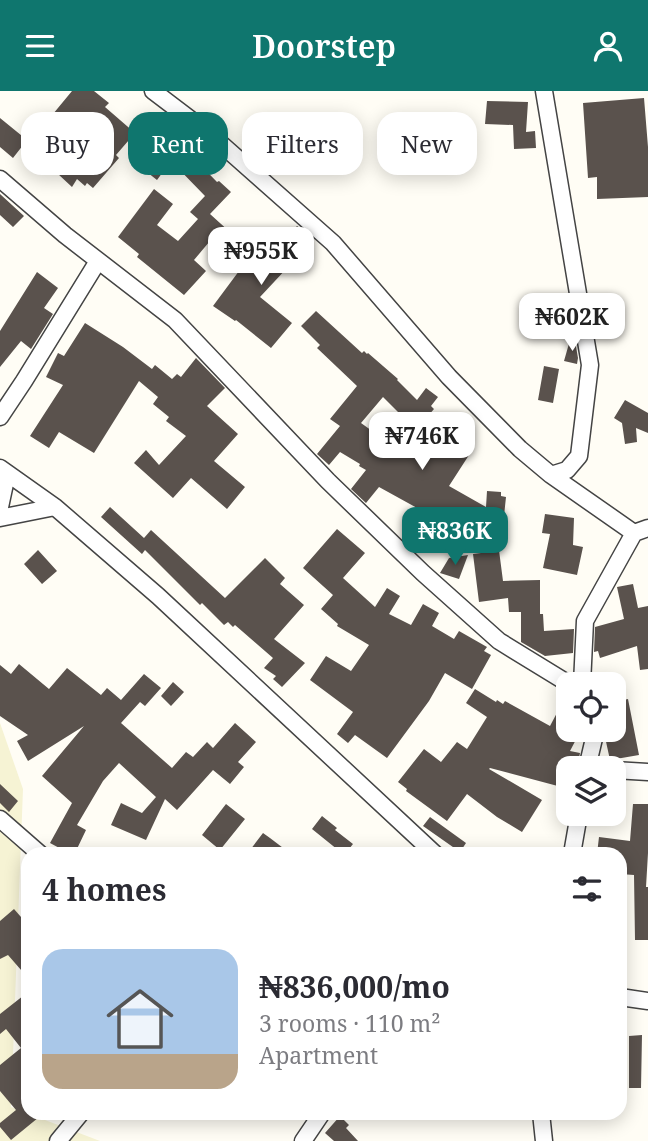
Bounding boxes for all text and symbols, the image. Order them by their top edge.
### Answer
text: Doorstep [252,24,396,67]
icon: menu [21,27,59,65]
icon: person [589,27,627,65]
chip: Buy [21,112,114,175]
chip: Rent [128,112,228,175]
chip: Filters [242,112,363,175]
chip: New [377,112,477,175]
pin: ₦955K [212,227,310,287]
text: ₦955K [224,234,298,266]
pin: ₦602K [523,293,621,353]
text: ₦602K [535,300,609,332]
pin: ₦746K [373,413,471,472]
text: ₦746K [385,419,459,451]
pin: ₦836K [406,507,504,567]
text: ₦836K [418,514,492,546]
map controls [556,672,626,826]
button: locate [556,672,626,742]
button: layers [556,756,626,826]
text: 4 homes [42,869,166,910]
icon: filters [568,870,606,908]
text: ₦836,000/mo [259,966,450,1007]
icon: home [98,977,182,1061]
text: 3 rooms · 110 m² [259,1007,441,1039]
text: Apartment [259,1039,378,1071]

